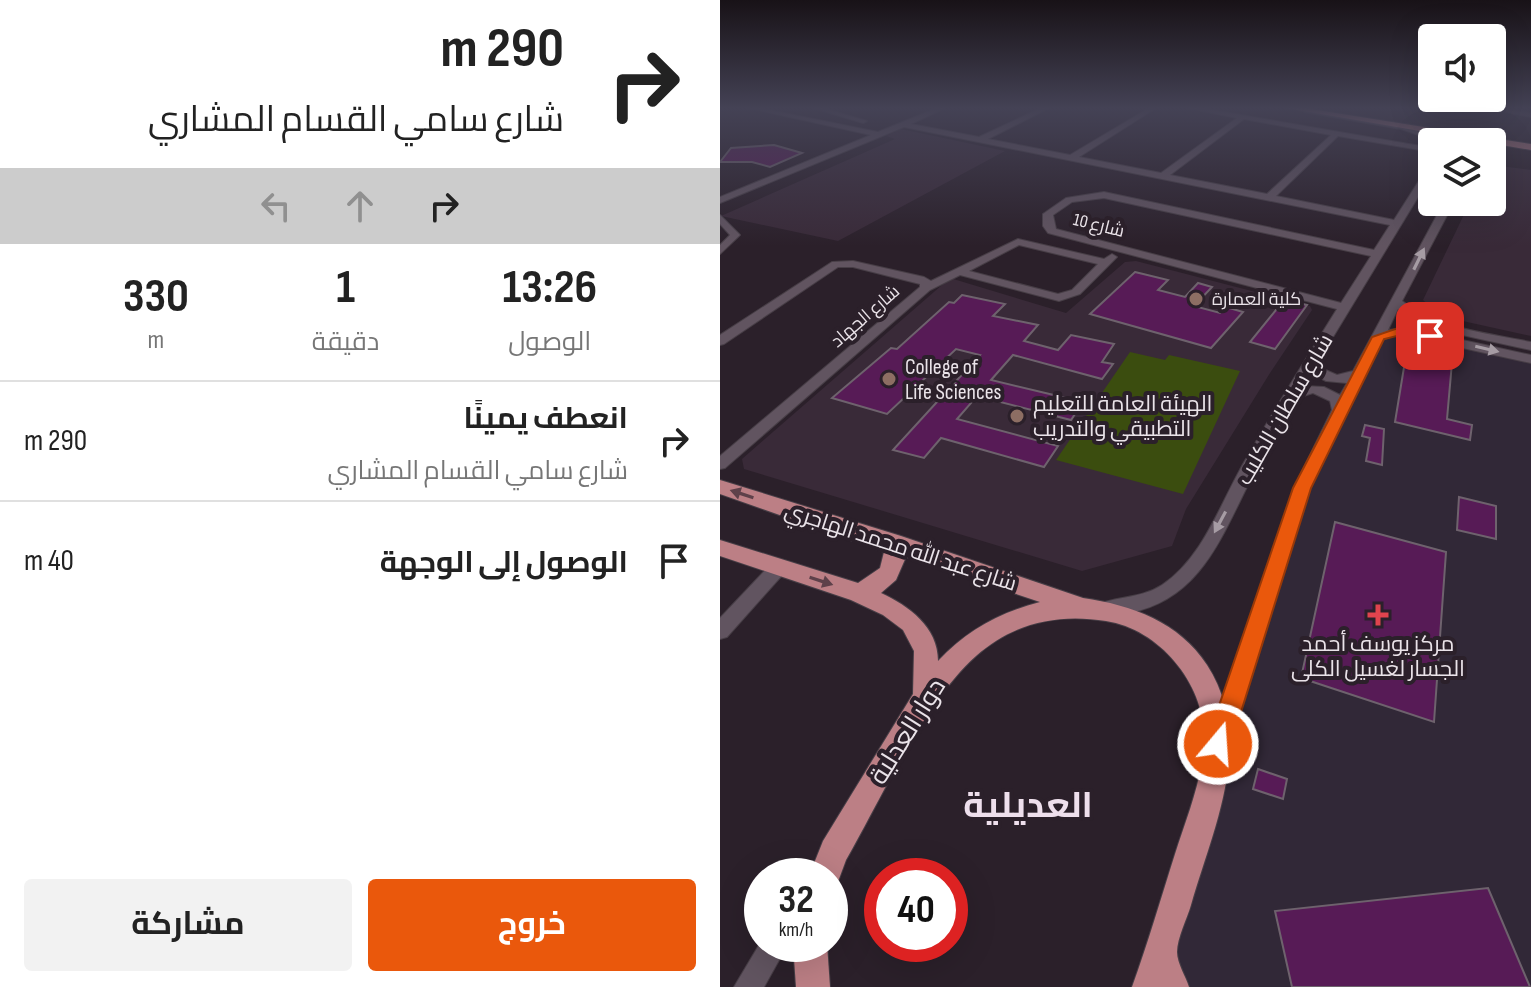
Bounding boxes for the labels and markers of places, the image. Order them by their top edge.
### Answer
place label: كلية العمارة [1212,289,1301,310]
marker: كلية العمارة [1187,290,1205,308]
pin [1396,302,1464,370]
place label: College of Life Sciences [905,354,1002,406]
marker: College of Life Sciences [880,370,898,388]
place label: الهيئة العامة للتعليم التطبيقي والتدريب [1033,391,1212,445]
marker: الهيئة العامة للتعليم التطبيقي والتدريب [1008,407,1026,425]
marker: مركز يوسف أحمد الجسار لغسيل الكلى [1367,604,1389,626]
place label: مركز يوسف أحمد الجسار لغسيل الكلى [1291,630,1465,683]

